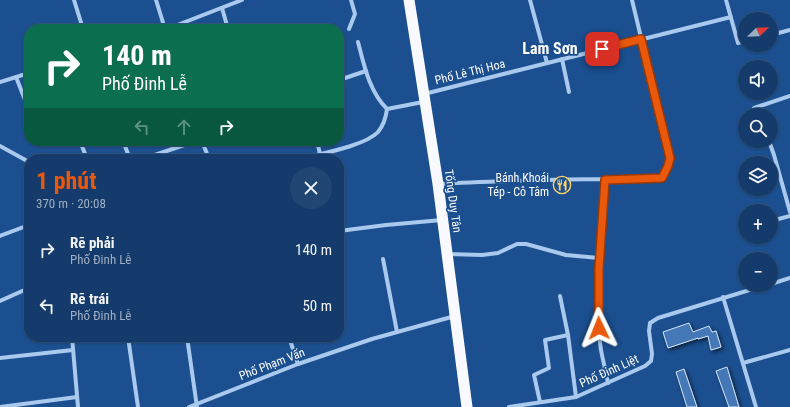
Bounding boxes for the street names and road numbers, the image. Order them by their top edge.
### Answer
street label: Phố Lê Thị Hoa [433,56,507,87]
street label: Tống Duy Tân [442,169,464,234]
street label: Phố Phạm Vấn [237,345,307,383]
street label: Phố Đinh Liệt [577,352,641,390]

